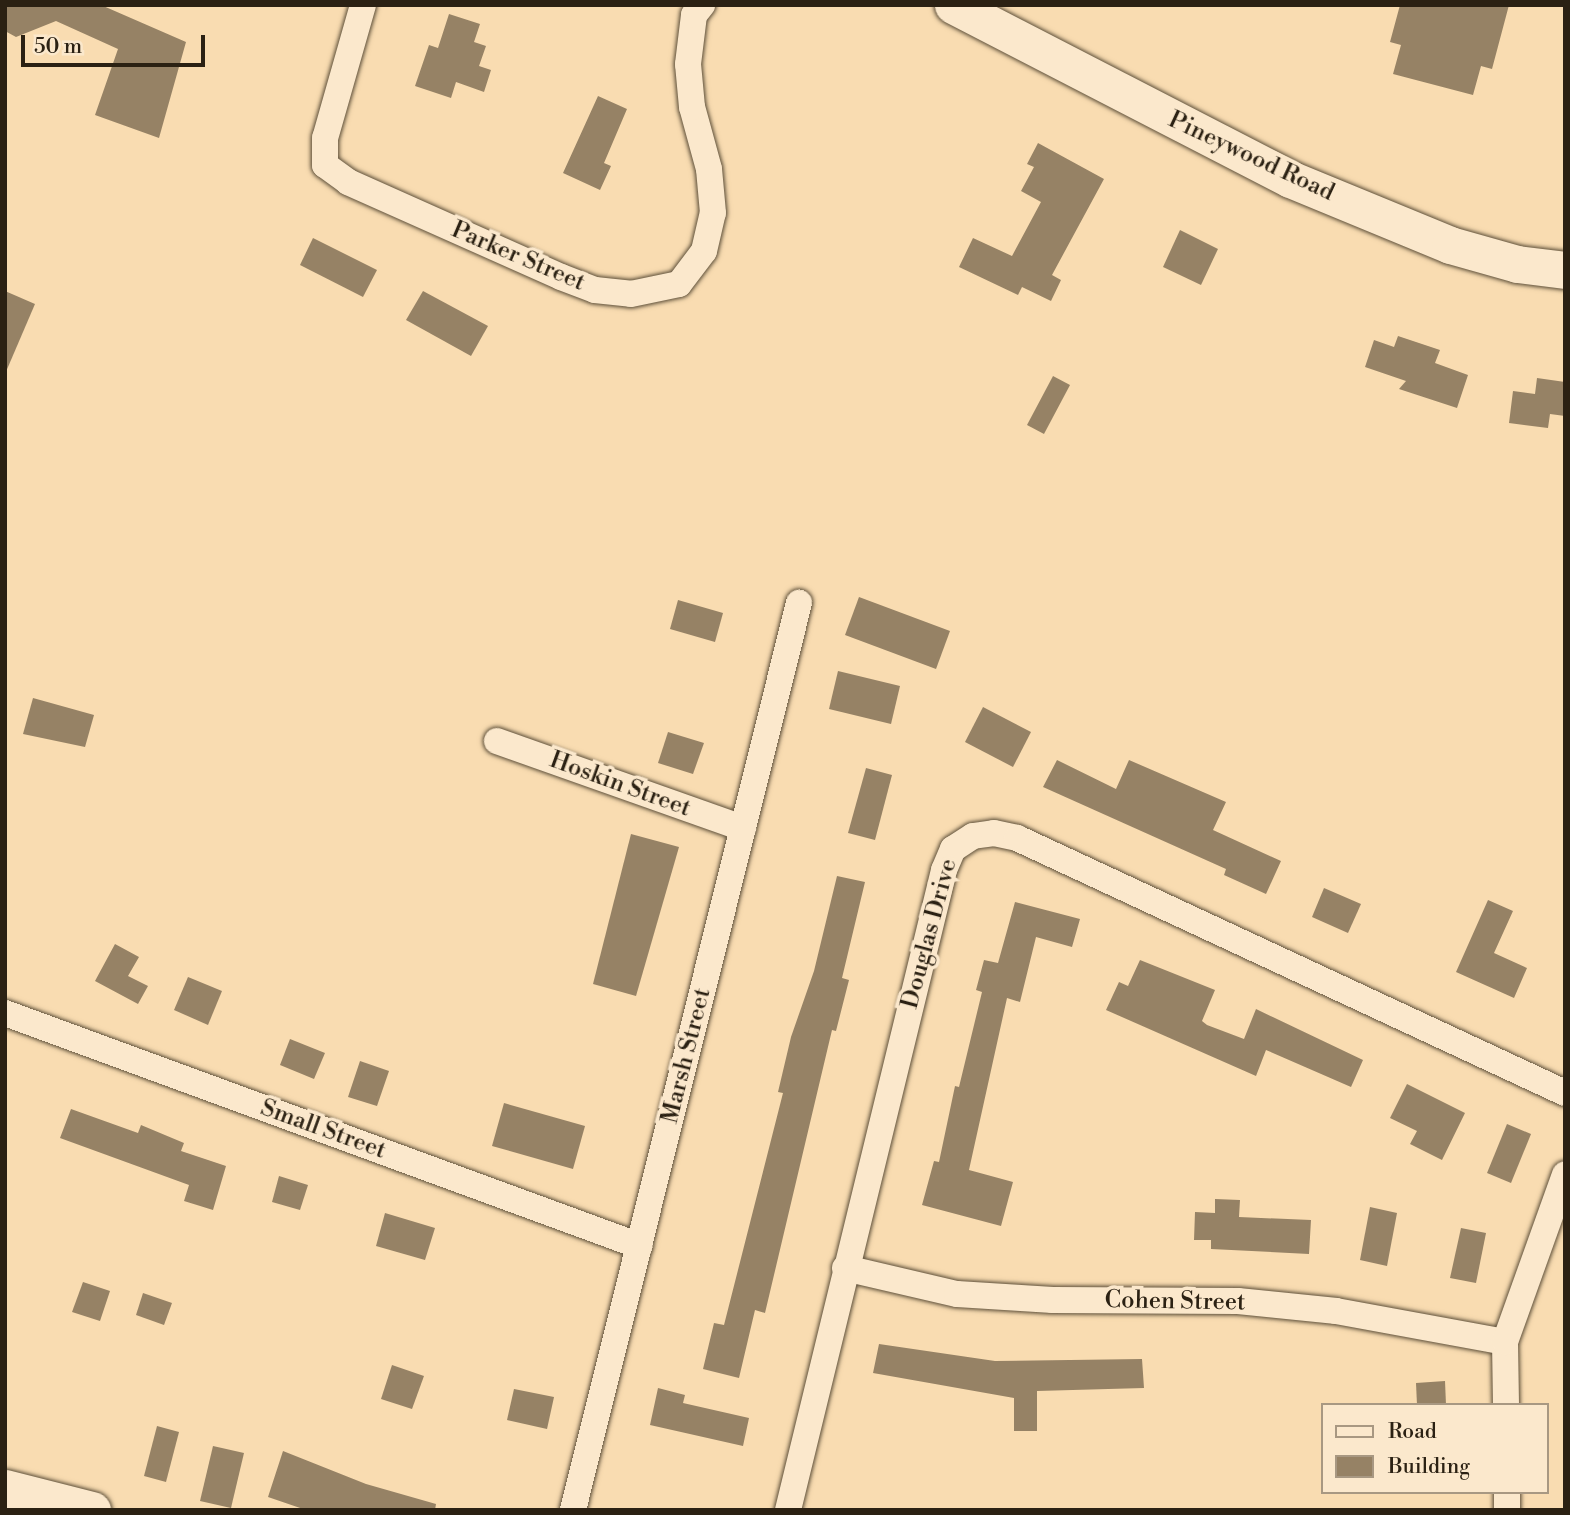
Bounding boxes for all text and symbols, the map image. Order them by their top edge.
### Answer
scale bar [24,21,208,65]
text: 50 m [34,34,82,60]
street label: Pineywood Road [1163,106,1339,208]
street label: Parker Street [447,216,589,298]
street label: Hoskin Street [545,746,695,824]
street label: Douglas Drive [896,856,964,1012]
street label: Marsh Street [656,985,718,1127]
street label: Small Street [256,1094,390,1166]
street label: Cohen Street [1104,1286,1246,1318]
legend [1322,1403,1549,1494]
text: Road [1388,1419,1437,1445]
text: Building [1388,1454,1470,1480]

